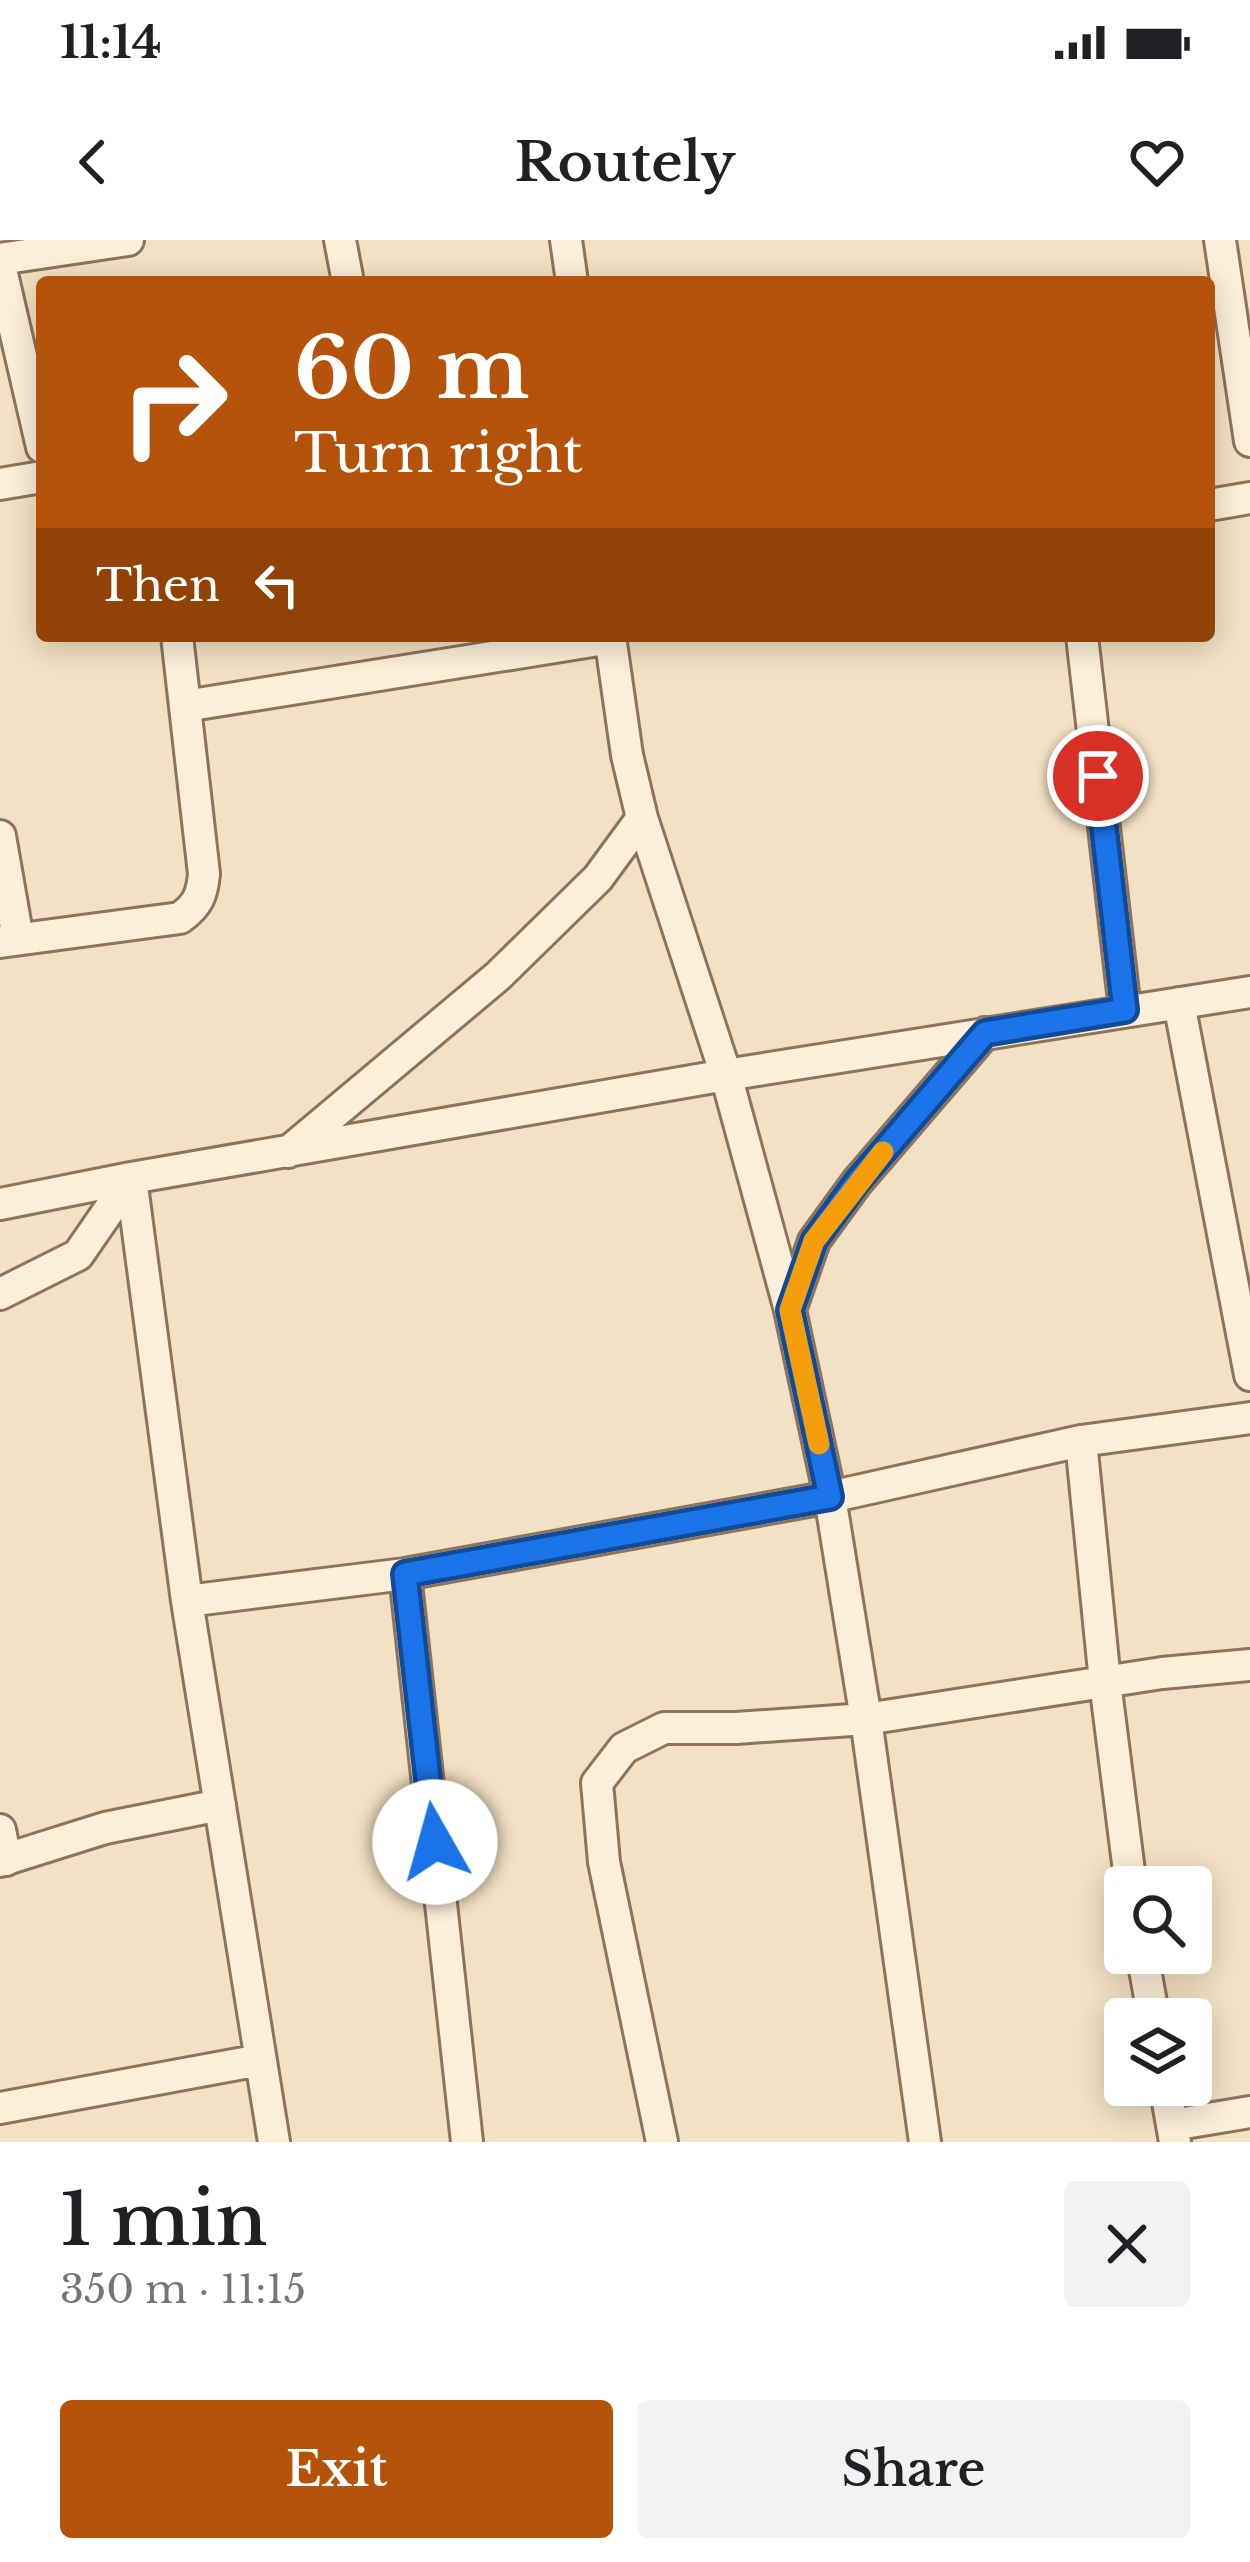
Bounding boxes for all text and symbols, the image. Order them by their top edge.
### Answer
text: 11:14 [60,14,162,70]
icon: back [60,129,126,195]
text: Routely [515,129,735,196]
icon: heart [1124,129,1190,195]
text: 60 m [294,317,529,421]
icon: right [96,324,252,480]
text: Turn right [294,420,583,487]
icon: left [244,552,310,618]
text: Then [96,557,220,613]
pin [1047,725,1149,827]
icon: arrive [1065,743,1131,809]
position arrow [372,1779,498,1905]
map controls [1104,1866,1212,2106]
button: search [1104,1866,1212,1974]
button: layers [1104,1998,1212,2106]
text: 1 min [60,2175,267,2264]
button: close [1064,2181,1190,2307]
text: 350 m · 11:15 [60,2265,306,2314]
button: Exit [60,2400,613,2538]
button: Share [637,2400,1190,2538]

